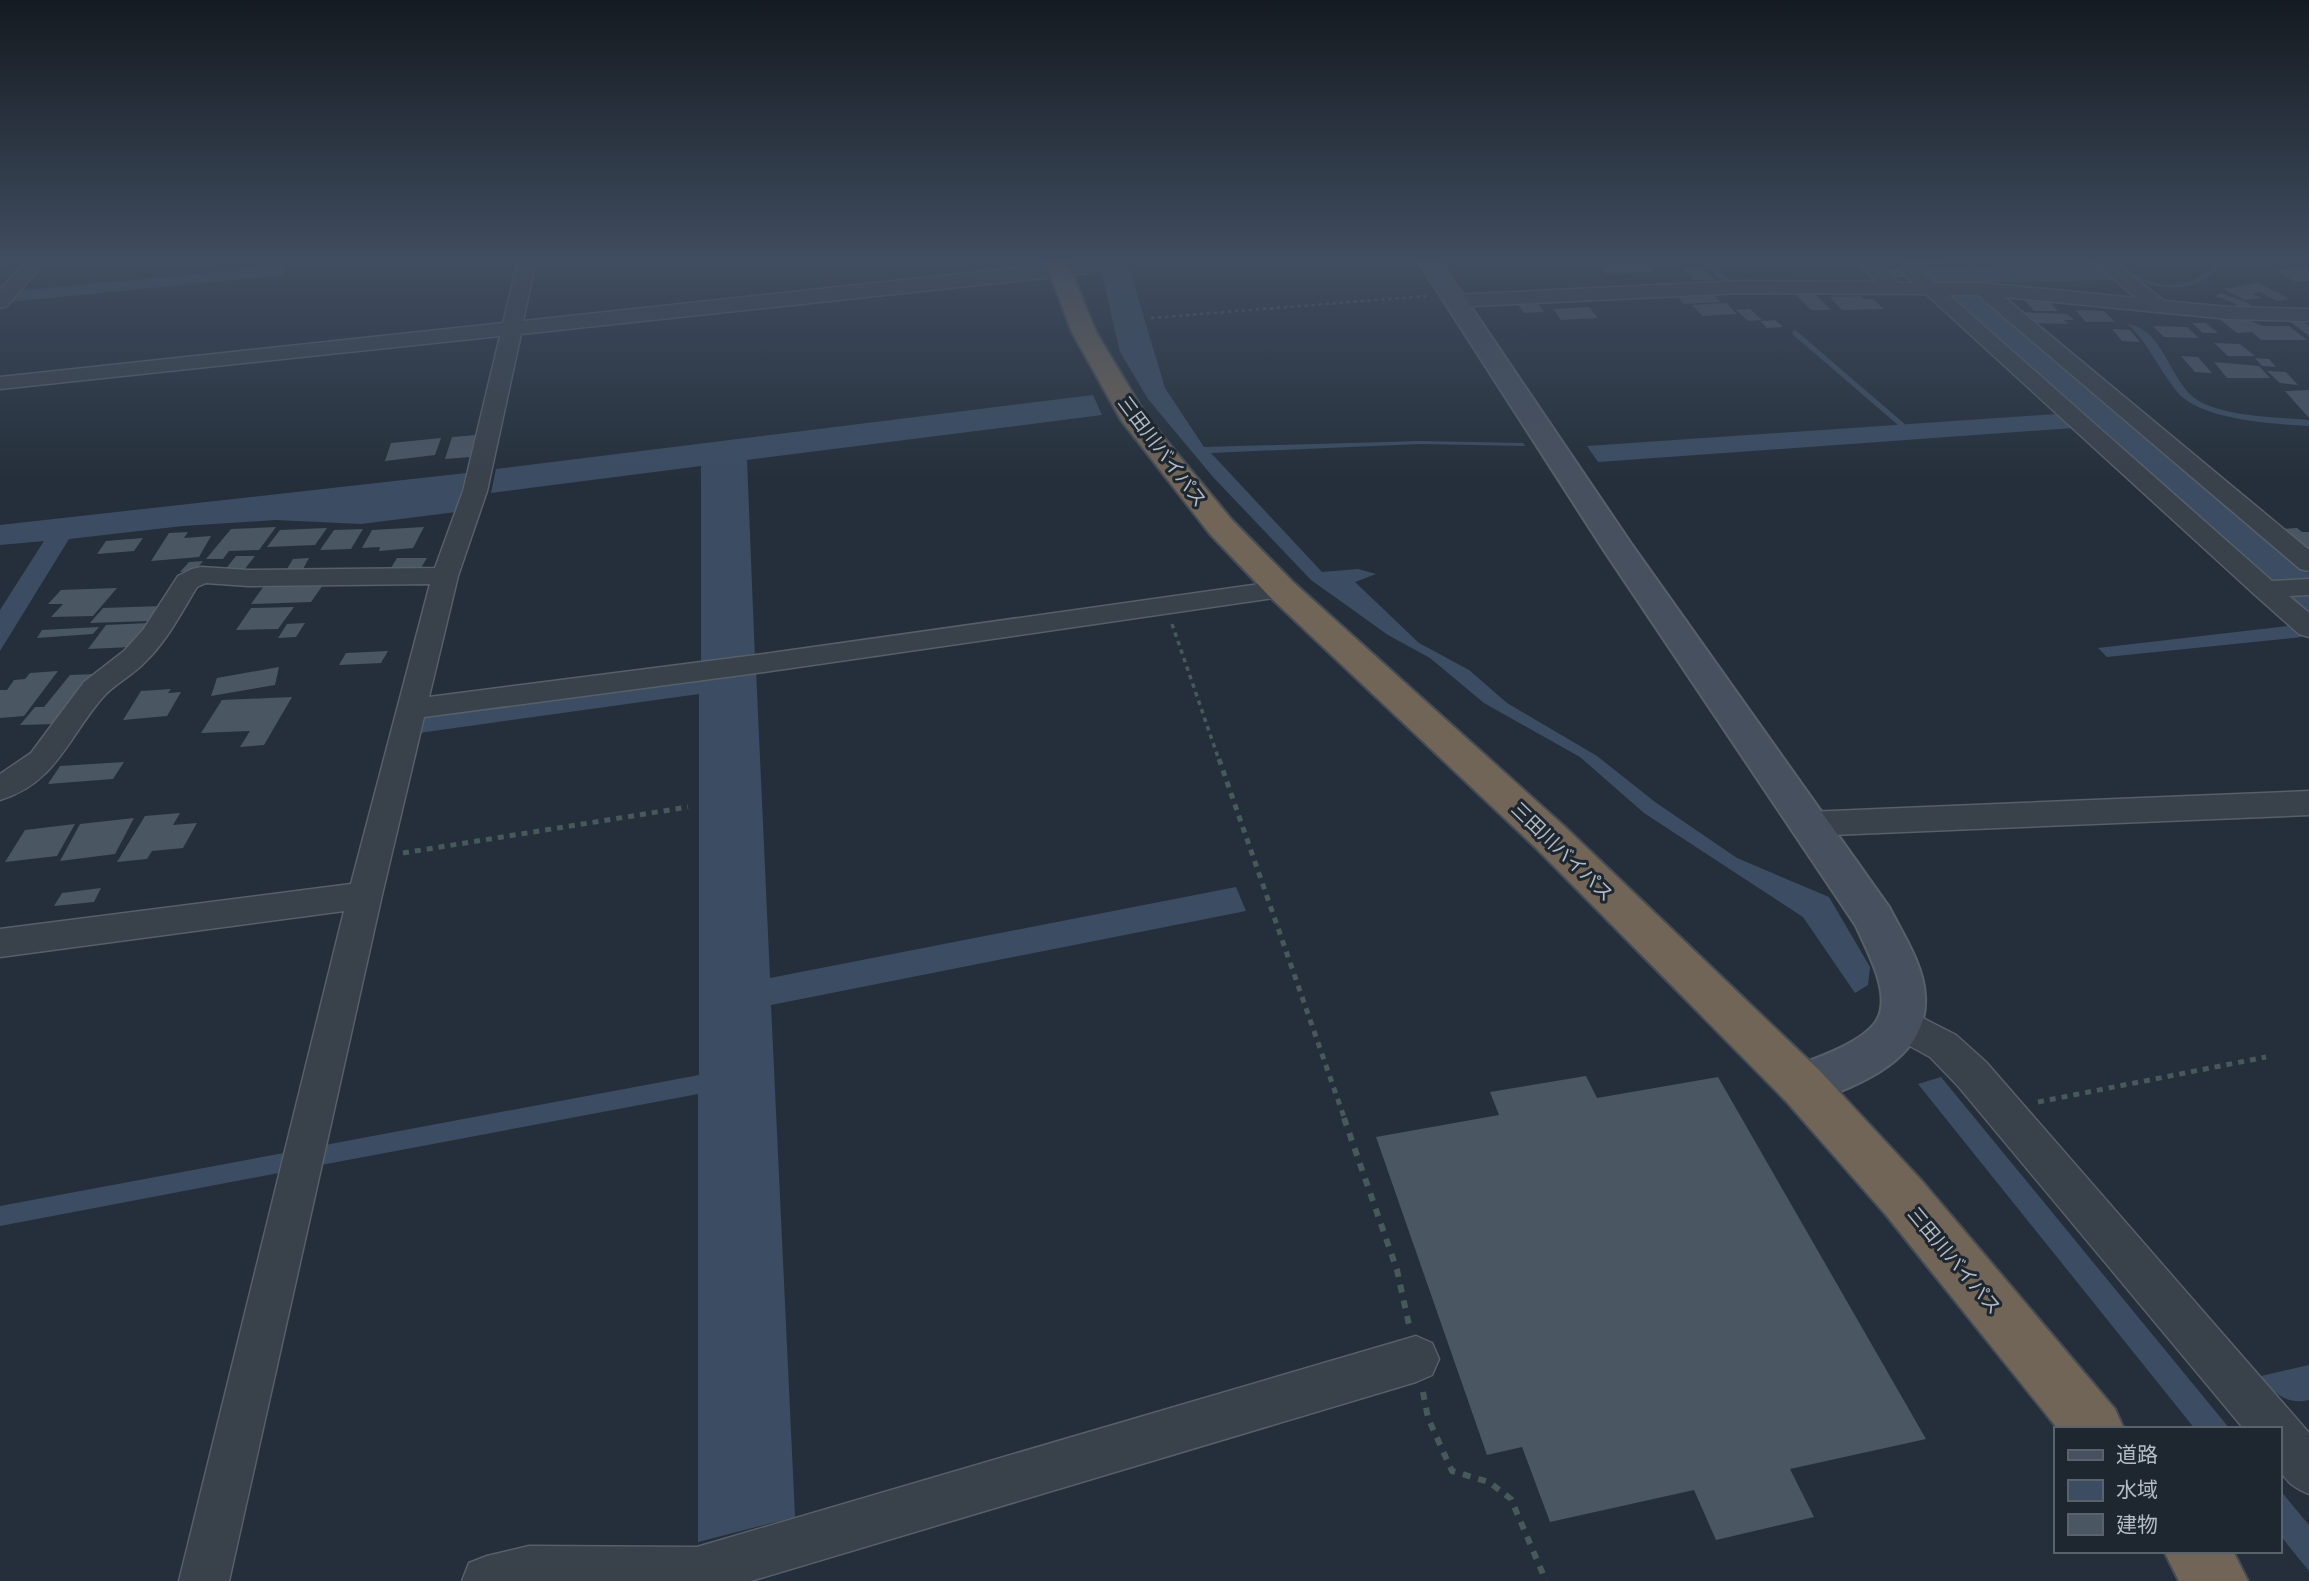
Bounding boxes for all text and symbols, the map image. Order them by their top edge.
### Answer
street label: 三田川バイパス [1114,391,1212,511]
street label: 三田川バイパス [1507,797,1619,905]
street label: 三田川バイパス [1904,1202,2006,1318]
legend [2054,1427,2281,1553]
text: 道路 [2116,1441,2158,1466]
text: 水域 [2116,1476,2158,1501]
text: 建物 [2116,1511,2158,1536]

